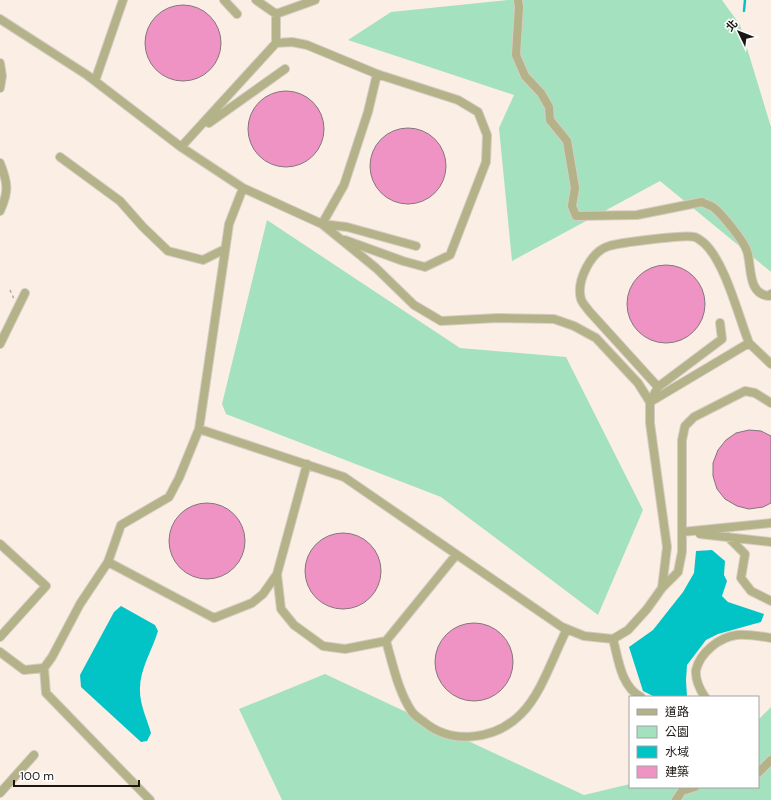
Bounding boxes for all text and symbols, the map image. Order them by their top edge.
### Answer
north arrow [719,12,759,52]
text: 北 [723,16,741,34]
legend [629,696,759,788]
text: 道路 [665,704,689,720]
text: 公園 [665,724,689,740]
text: 水域 [665,744,689,760]
scale bar [14,762,139,788]
text: 建築 [665,764,689,780]
text: 100 m [20,768,54,784]

